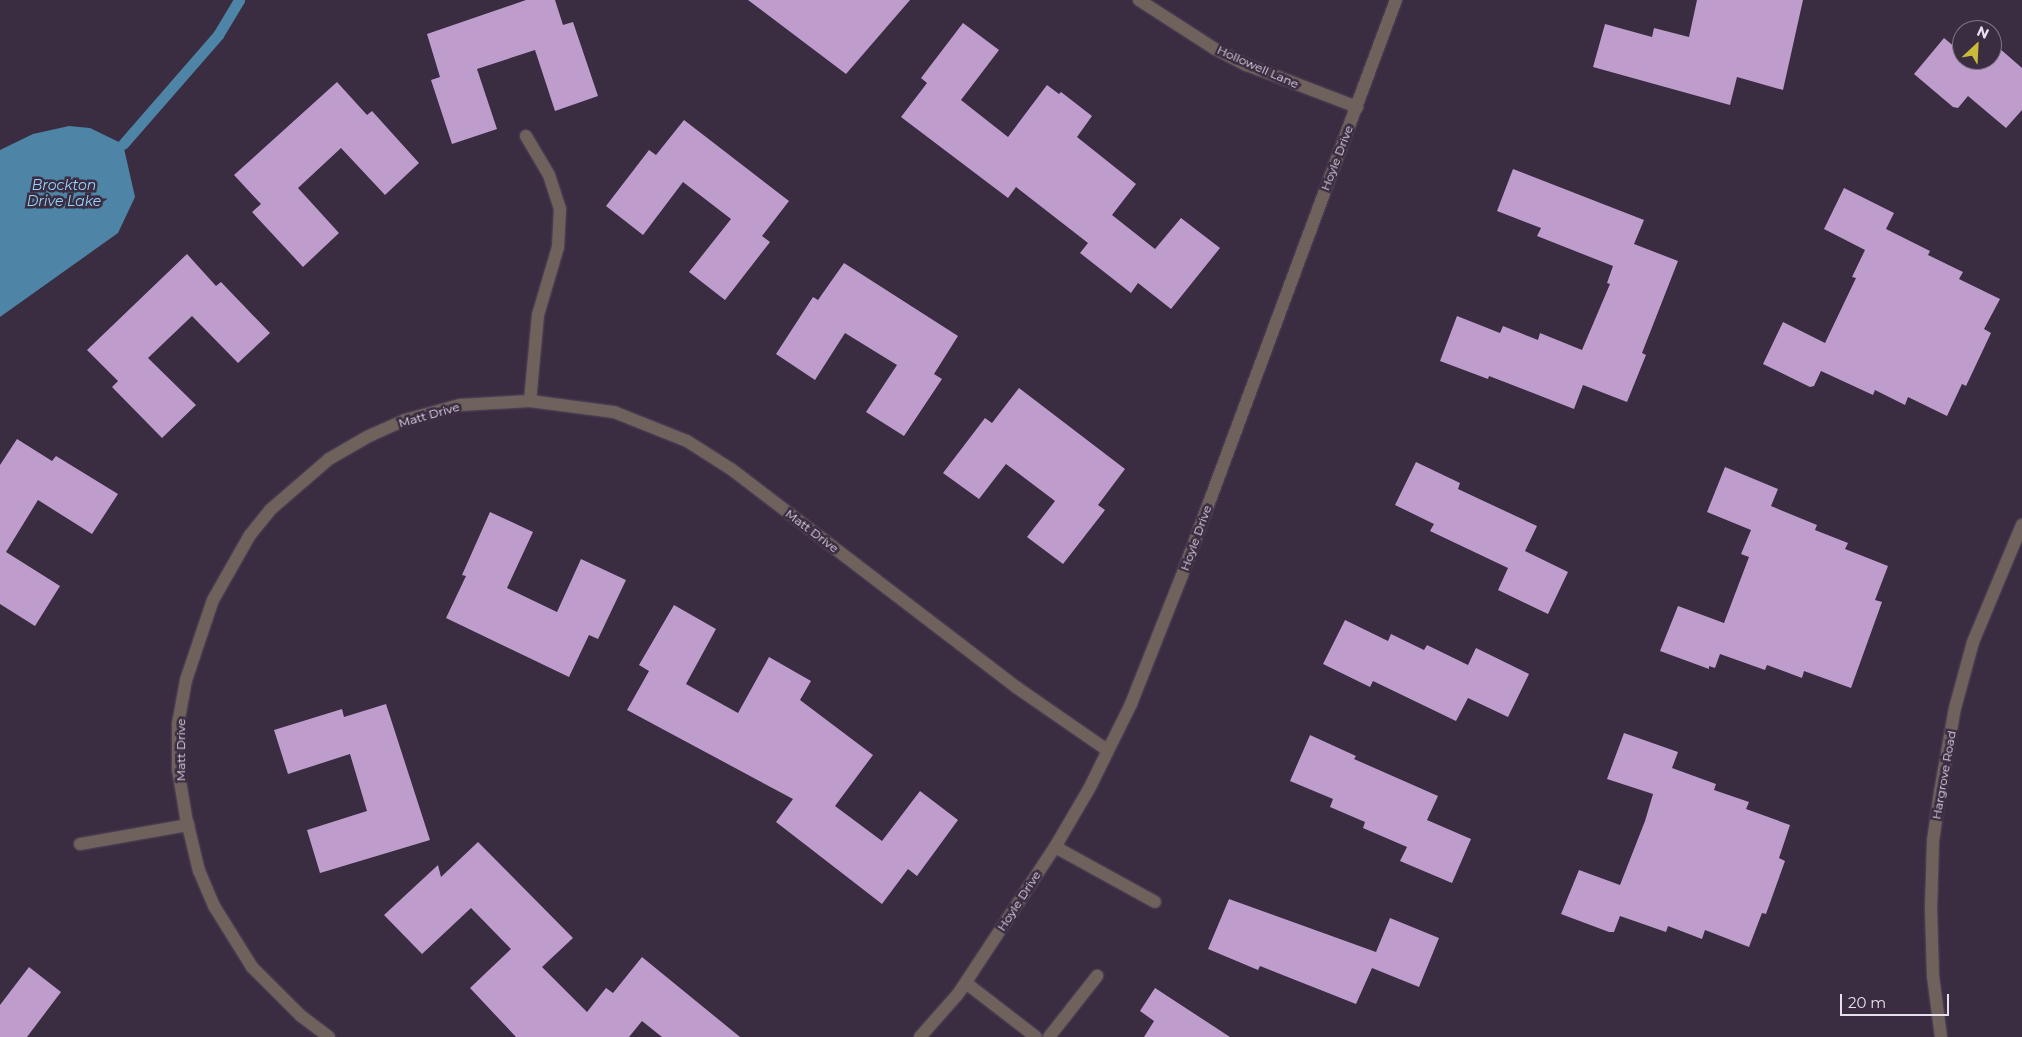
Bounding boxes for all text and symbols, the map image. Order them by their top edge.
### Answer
north arrow [1952,20,2002,70]
text: N [1974,22,1992,43]
street label: Hollowell Lane [1215,43,1301,91]
street label: Hoyle Drive [1318,123,1356,193]
water label: Brockton Drive Lake [27,177,101,210]
street label: Matt Drive [397,399,461,431]
street label: Hoyle Drive [1177,503,1215,573]
street label: Matt Drive [783,506,841,556]
street label: Matt Drive [174,719,188,781]
street label: Hargrove Road [1929,730,1959,820]
street label: Hoyle Drive [994,868,1044,934]
scale bar [1842,984,1951,1016]
text: 20 m [1848,993,1886,1012]

